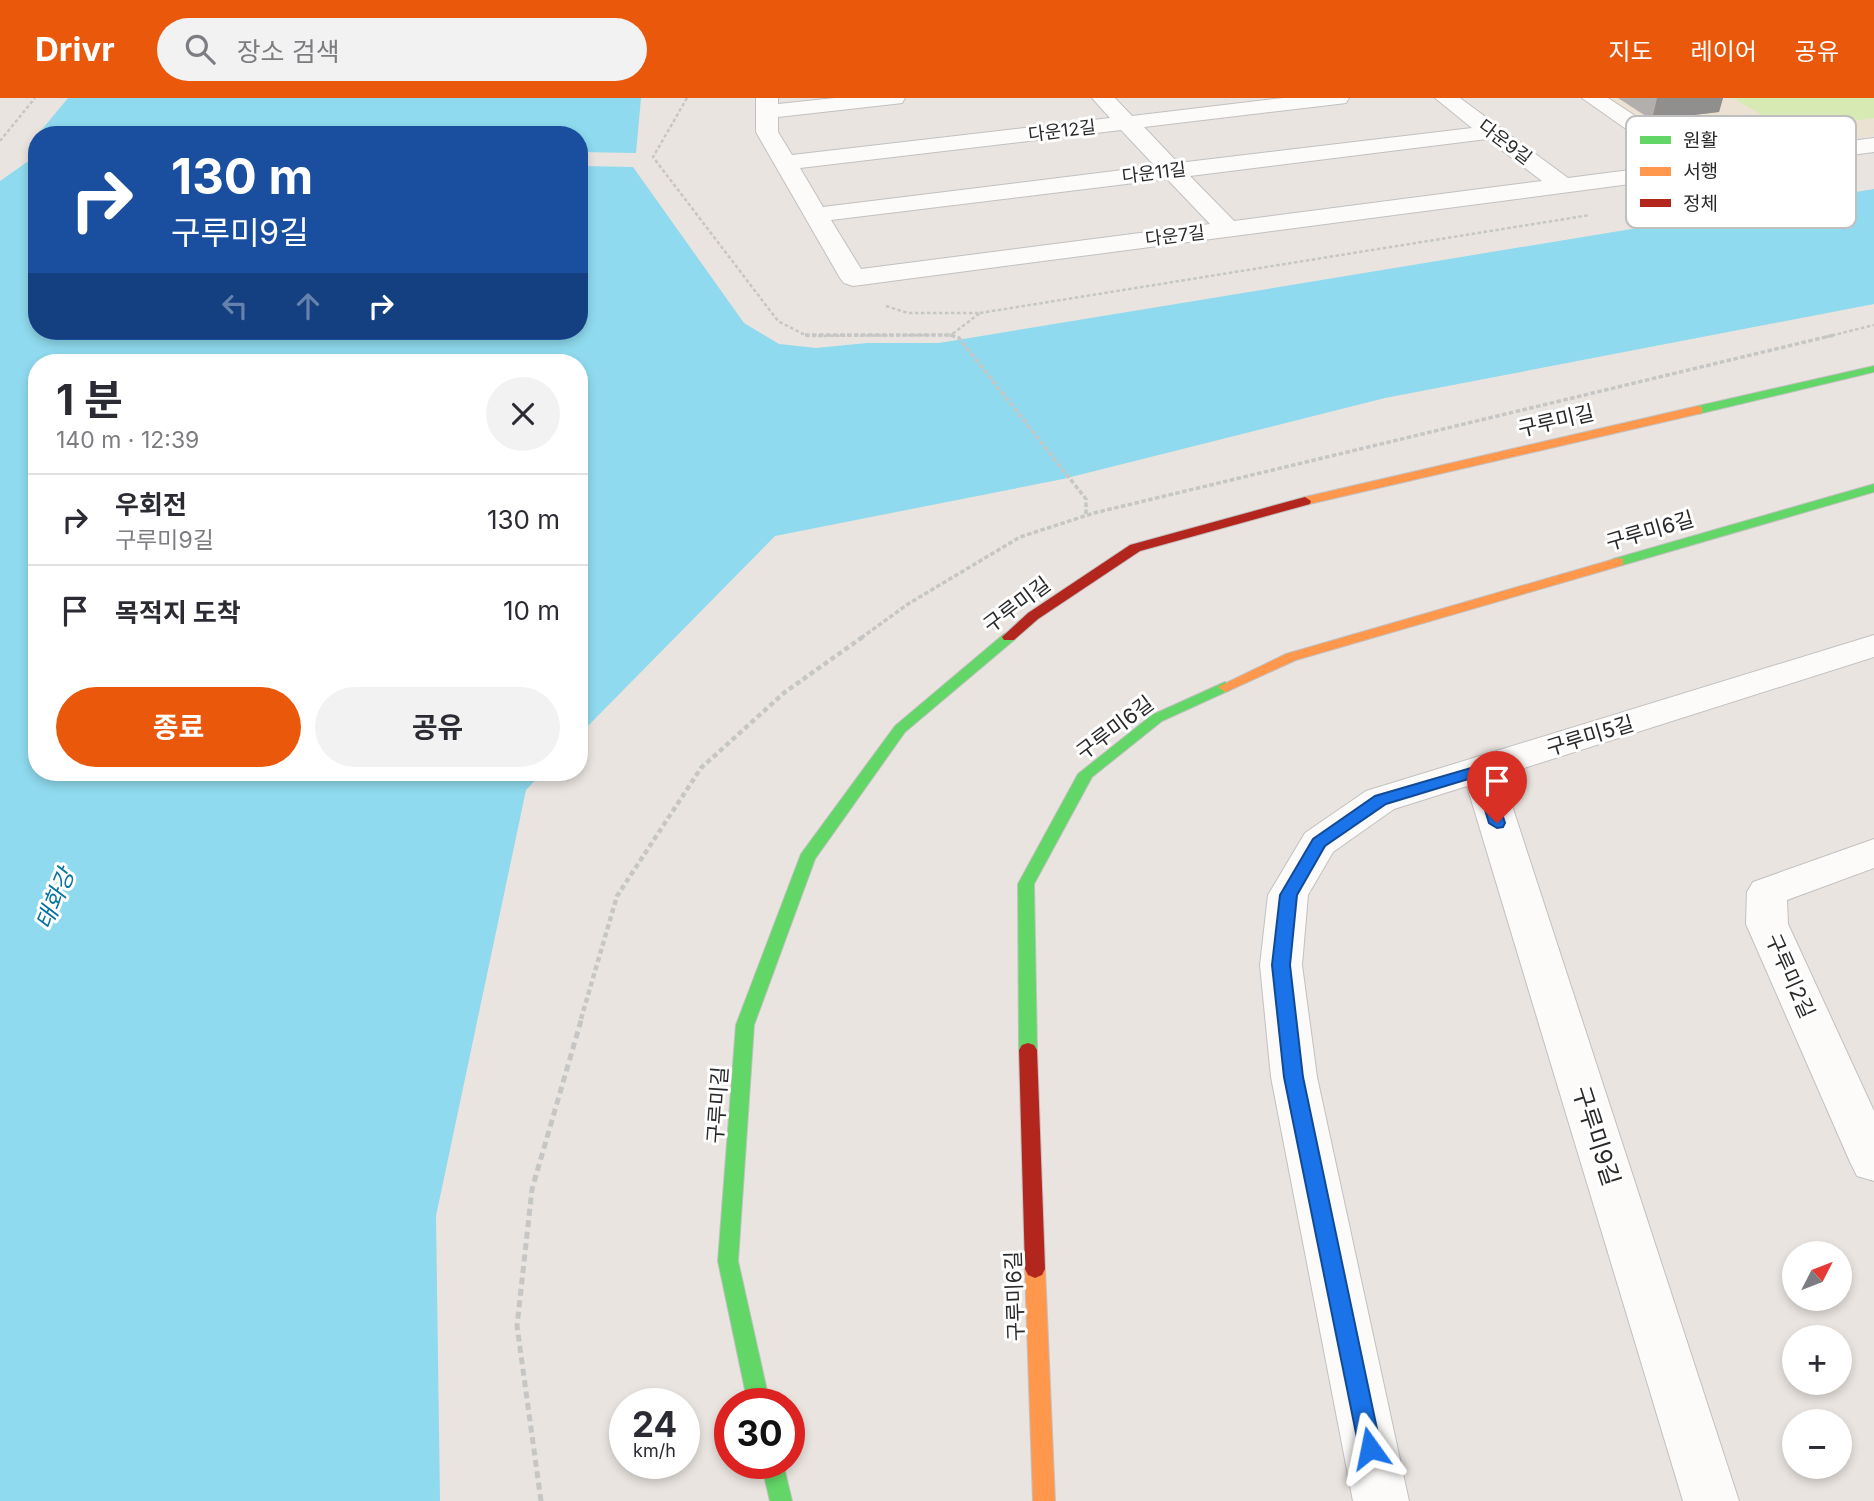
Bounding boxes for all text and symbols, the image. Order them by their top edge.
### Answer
search box [157,18,647,81]
text: Drivr [35,29,115,69]
icon: search [181,30,219,68]
text: 장소 검색 [237,36,340,67]
text: 지도 [1608,37,1653,66]
text: 레이어 [1691,37,1757,66]
text: 공유 [1795,37,1839,66]
street label: 다운9길 [1475,115,1536,168]
street label: 다운12길 [1027,116,1097,145]
legend [1626,116,1856,228]
text: 원활 [1683,129,1718,152]
text: 130 m [171,147,313,206]
icon: right [56,154,147,245]
street label: 다운11길 [1121,158,1187,187]
text: 서행 [1683,160,1718,183]
text: 정체 [1683,192,1718,215]
text: 구루미9길 [171,213,309,252]
street label: 다운7길 [1144,221,1206,250]
icon: left [216,287,254,325]
icon: ahead [289,287,327,325]
icon: right [362,287,400,325]
text: 1 분 [56,374,123,425]
button: close [486,377,560,451]
street label: 구루미길 [1515,400,1596,441]
text: 140 m · 12:39 [56,426,199,454]
text: 우회전 [115,489,187,520]
icon: right [56,501,94,539]
text: 130 m [487,504,560,535]
street label: 구루미6길 [1603,506,1697,555]
text: 구루미9길 [115,526,214,554]
street label: 구루미길 [978,571,1055,638]
icon: arrive [56,592,94,630]
text: 10 m [503,595,560,626]
text: 목적지 도착 [115,597,241,628]
button: 종료 [56,687,301,767]
button: 공유 [315,687,560,767]
street label: 구루미6길 [1071,690,1158,765]
street label: 구루미5길 [1543,710,1637,761]
pin [1467,751,1527,823]
icon: arrive [1478,762,1516,800]
water label: 태화강 [30,862,81,934]
street label: 구루미2길 [1761,930,1820,1022]
street label: 구루미길 [702,1066,733,1144]
street label: 구루미9길 [1567,1082,1626,1189]
north arrow [1782,1241,1852,1311]
map controls [1782,1241,1852,1479]
street label: 구루미6길 [1000,1250,1029,1342]
button: + [1782,1325,1852,1395]
speed limit sign: 30 [714,1388,805,1479]
text: 24 [632,1403,677,1445]
button: − [1782,1409,1852,1479]
position arrow [1333,1411,1407,1485]
text: km/h [633,1440,676,1461]

